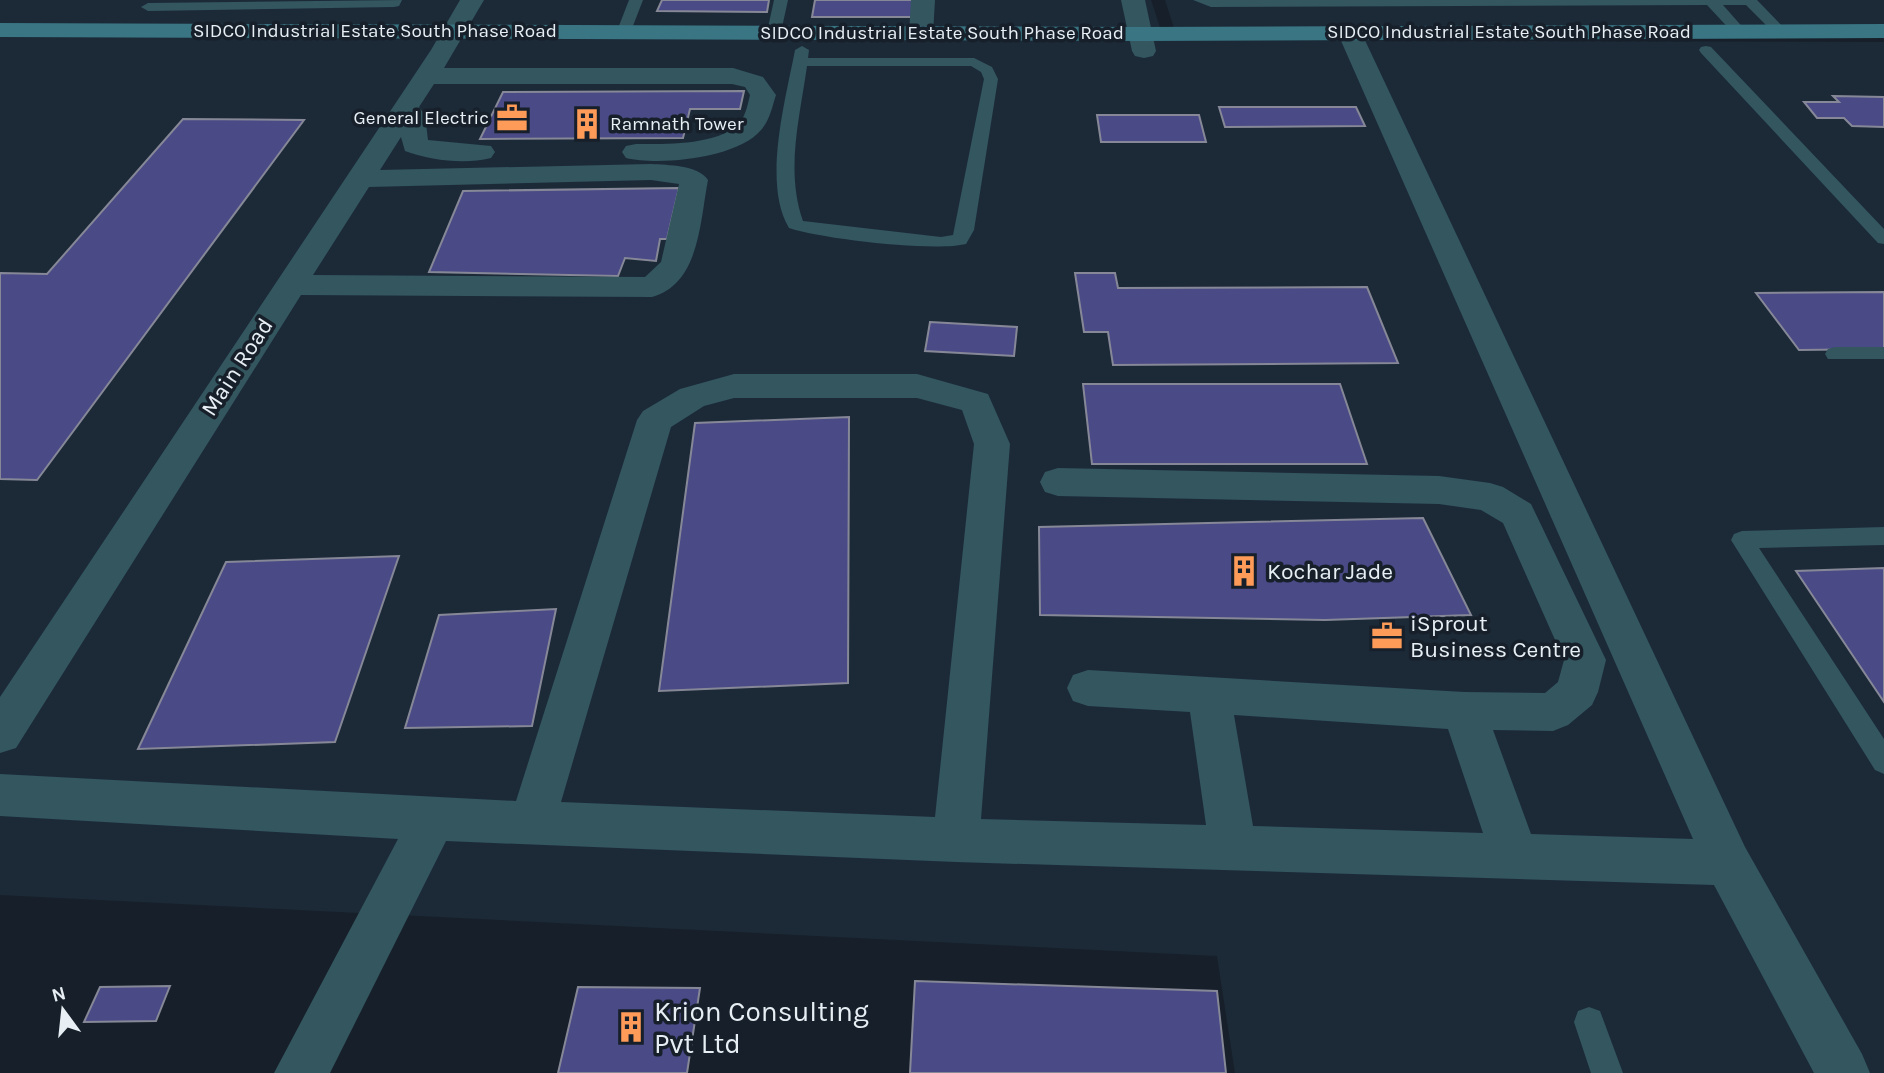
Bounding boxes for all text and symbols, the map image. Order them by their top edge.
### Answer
street label: SIDCO Industrial Estate South Phase Road [193,20,557,42]
street label: SIDCO Industrial Estate South Phase Road [1327,21,1691,43]
street label: SIDCO Industrial Estate South Phase Road [760,22,1124,44]
office icon: General Electric [495,101,529,135]
place label: General Electric [354,107,489,129]
building icon: Ramnath Tower [570,107,604,141]
place label: Ramnath Tower [610,113,744,135]
street label: Main Road [195,313,279,421]
building icon: Kochar Jade [1227,554,1261,588]
place label: Kochar Jade [1267,558,1393,585]
place label: iSprout Business Centre [1410,610,1581,663]
office icon: iSprout Business Centre [1370,619,1404,653]
north arrow [28,975,98,1045]
text: N [49,982,68,1007]
place label: Krion Consulting Pvt Ltd [654,995,869,1060]
building icon: Krion Consulting Pvt Ltd [614,1010,648,1044]

